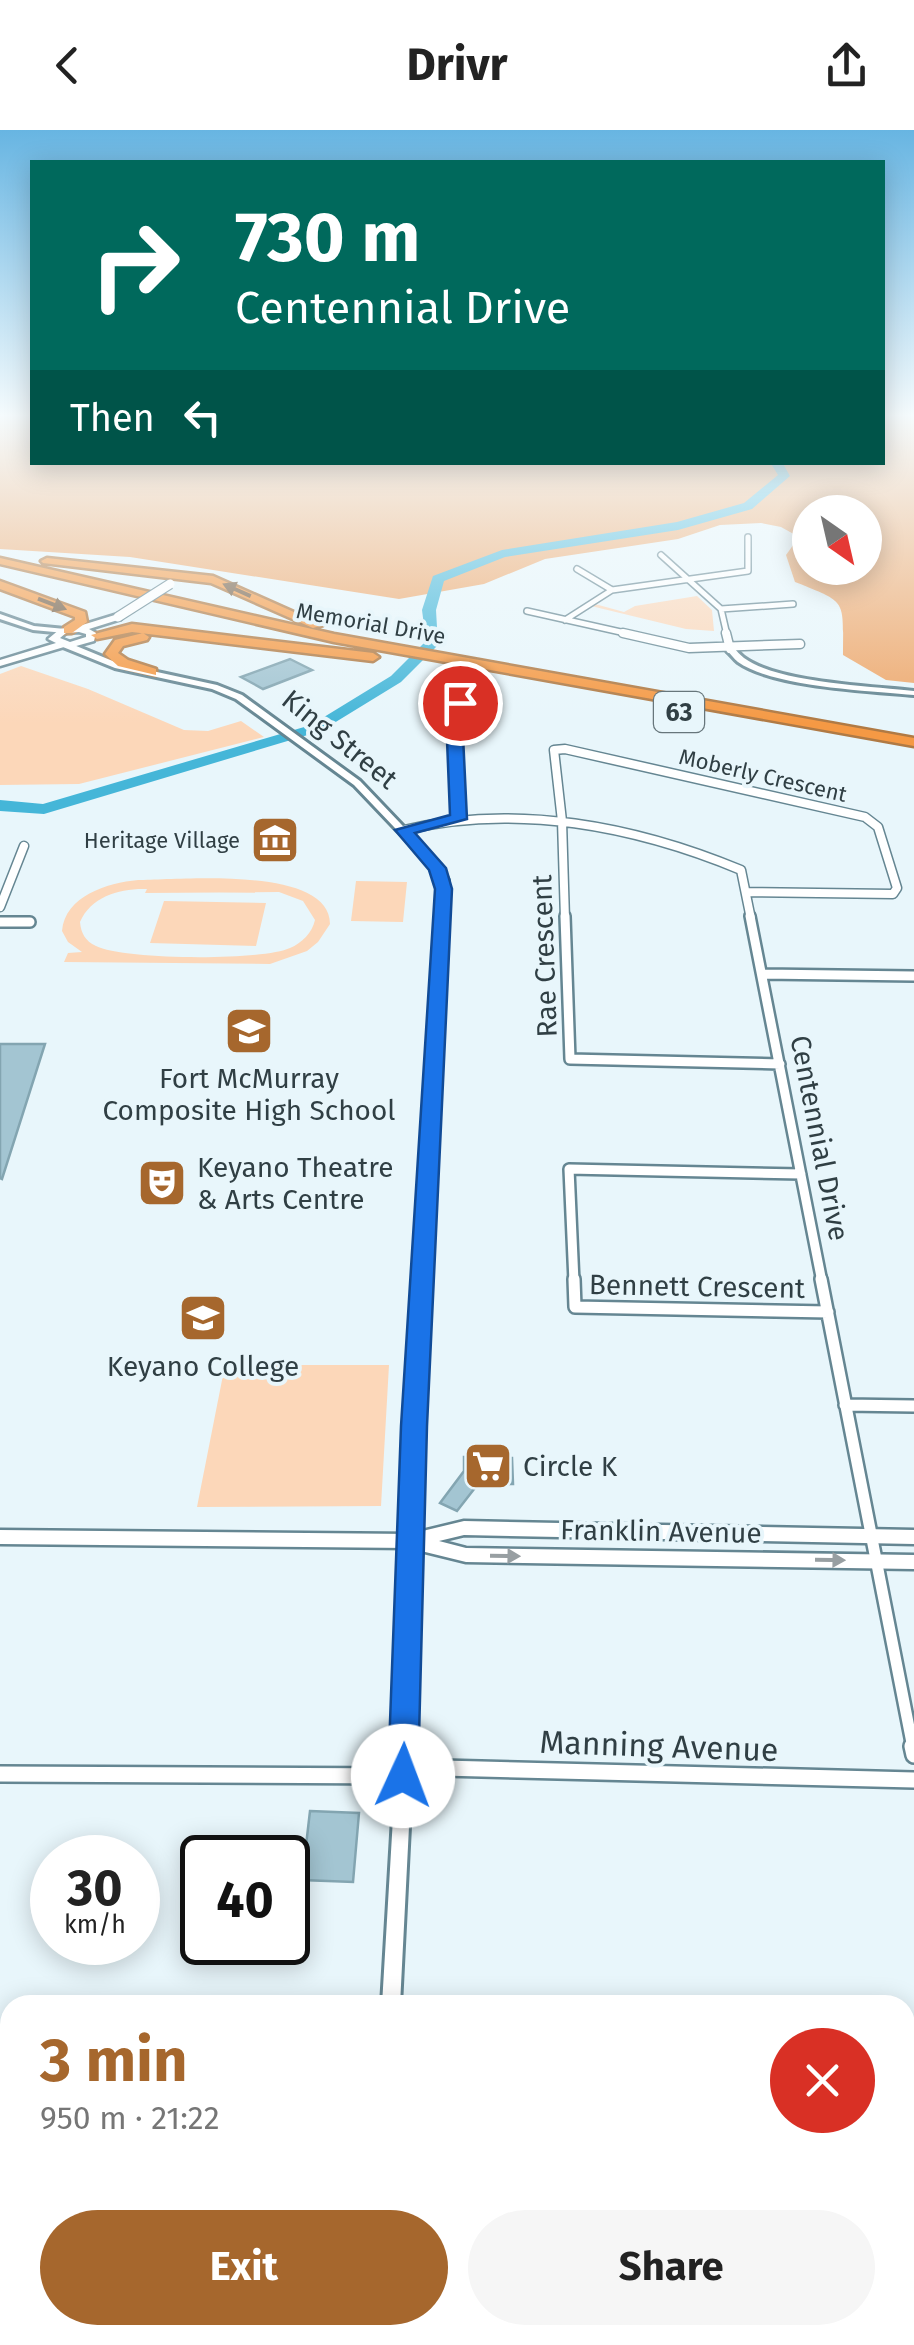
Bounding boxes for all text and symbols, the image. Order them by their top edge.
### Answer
icon: back [40,38,95,93]
text: Drivr [406,38,508,92]
icon: share [819,38,874,93]
text: 730 m [235,196,420,280]
icon: right [70,200,200,330]
text: Centennial Drive [235,281,570,335]
icon: left [175,390,230,445]
text: Then [70,395,155,441]
north arrow [792,495,882,585]
map controls [792,495,882,585]
one-way arrow [222,582,252,598]
one-way arrow [37,596,67,612]
street label: Memorial Drive [294,597,448,650]
pin [418,661,503,746]
icon: arrive [433,676,488,731]
street label: King Street [275,683,405,796]
road number: 63 [654,692,704,732]
street label: Moberly Crescent [676,743,849,808]
museum icon: Heritage Village [249,814,301,866]
place label: Heritage Village [84,827,240,854]
street label: Rae Crescent [525,873,564,1038]
school or university icon: Fort McMurray Composite High School [223,1005,275,1057]
street label: Centennial Drive [783,1033,856,1244]
place label: Fort McMurray Composite High School [102,1062,396,1127]
place label: Keyano Theatre & Arts Centre [197,1151,393,1216]
theatre icon: Keyano Theatre & Arts Centre [136,1157,188,1209]
street label: Bennett Crescent [589,1268,806,1305]
school or university icon: Keyano College [177,1292,229,1344]
place label: Keyano College [107,1350,299,1383]
supermarket icon: Circle K [462,1440,514,1492]
place label: Circle K [523,1450,618,1483]
street label: Franklin Avenue [560,1513,762,1550]
one-way arrow [489,1548,521,1564]
one-way arrow [814,1553,846,1569]
street label: Manning Avenue [539,1723,779,1769]
position arrow [351,1724,455,1828]
speed limit sign: 40 [180,1835,310,1965]
text: 30 [67,1858,123,1918]
text: km/h [64,1910,126,1940]
text: 3 min [40,2025,188,2097]
button: close [770,2028,875,2133]
text: 950 m · 21:22 [40,2099,220,2137]
button: Exit [40,2210,448,2325]
button: Share [468,2210,875,2325]

